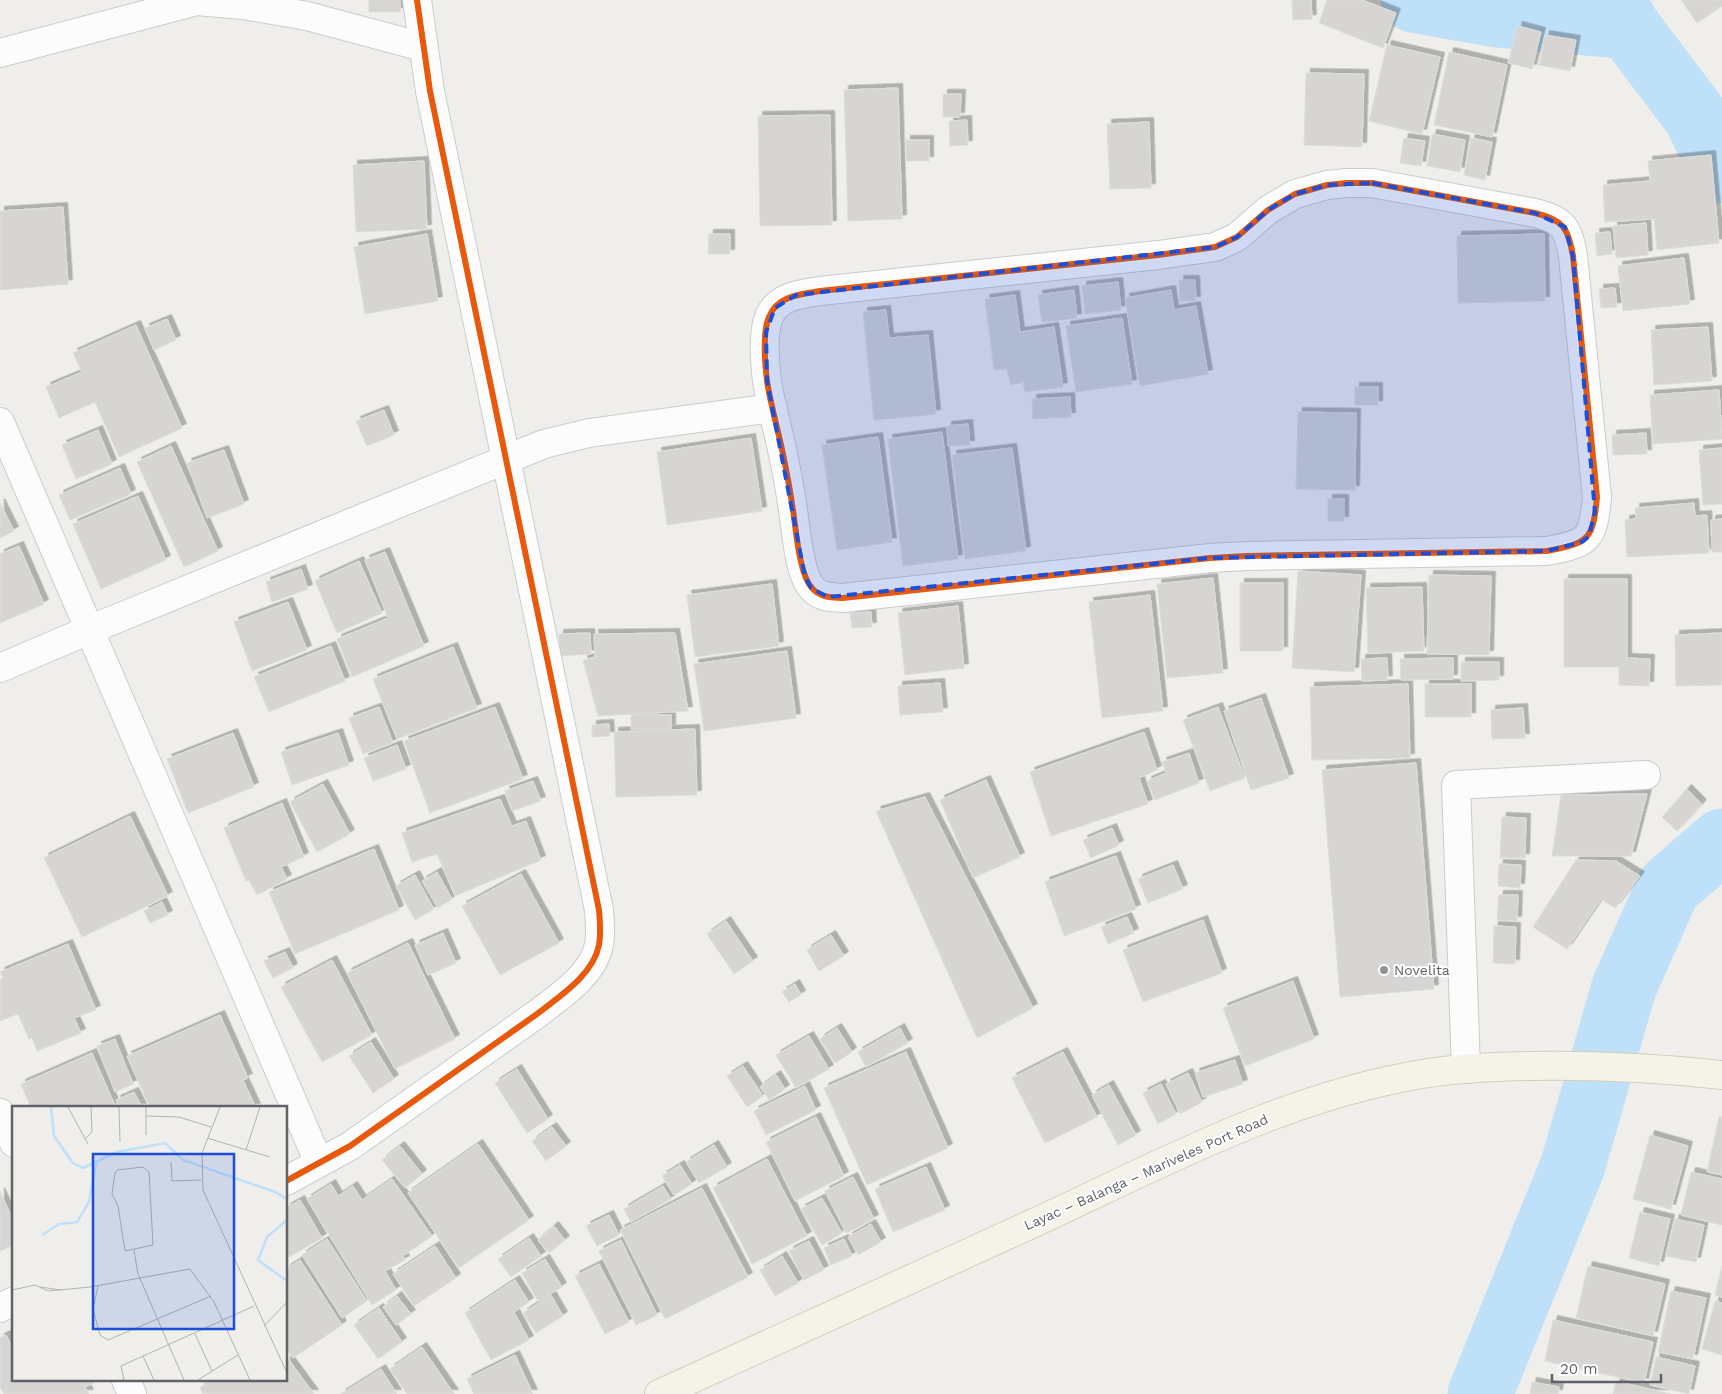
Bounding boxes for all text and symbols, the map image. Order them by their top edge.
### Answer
place label: Novelita [1394,962,1450,978]
marker: Novelita [1378,964,1390,976]
inset map [12,1106,288,1382]
street label: Layac – Balanga – Mariveles Port Road [1022,1111,1270,1233]
scale bar [1552,1352,1661,1384]
text: 20 m [1560,1360,1598,1378]

